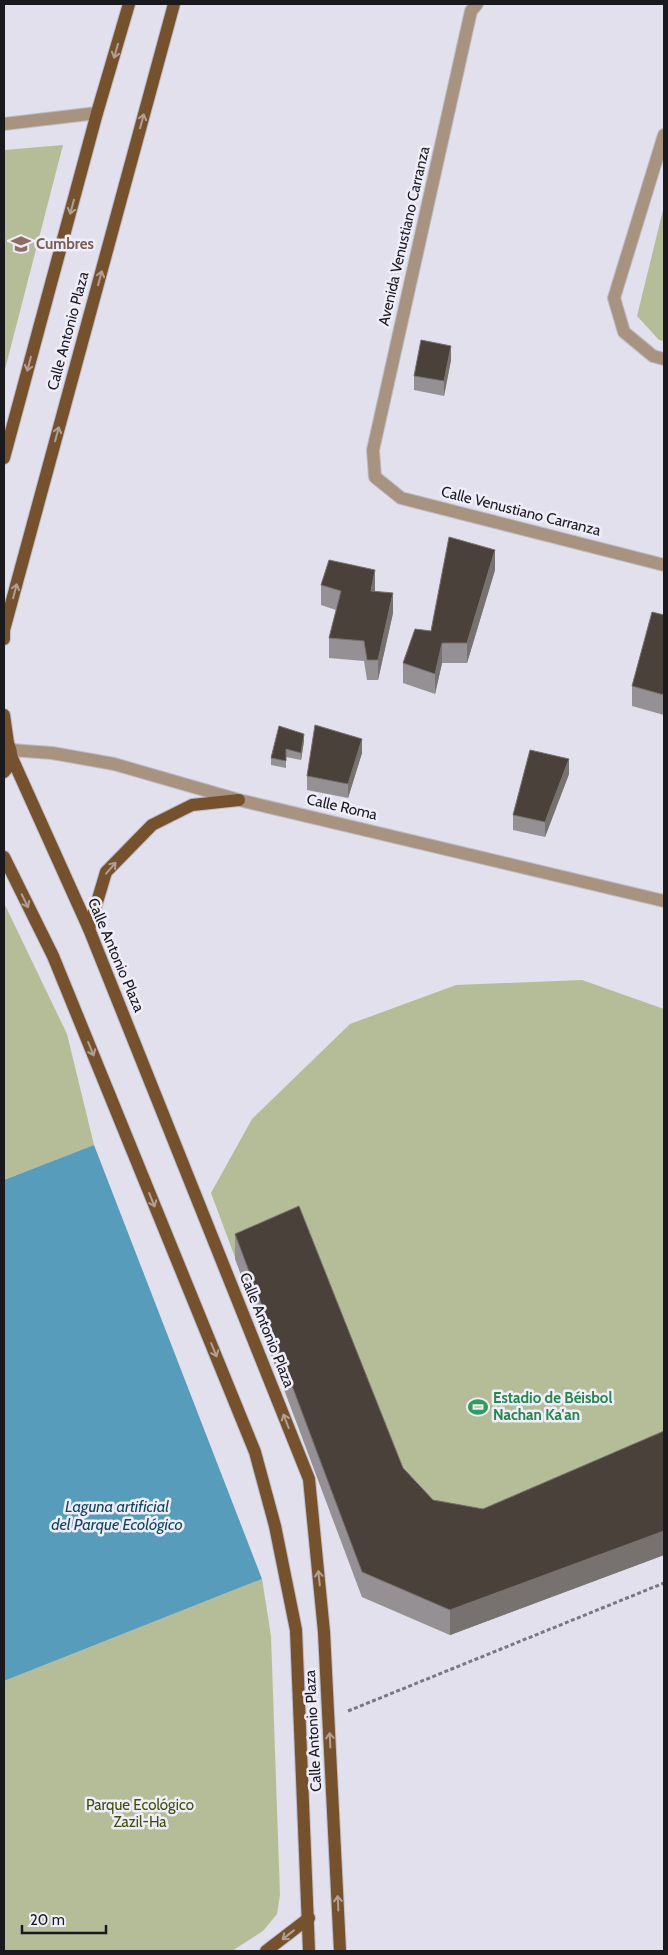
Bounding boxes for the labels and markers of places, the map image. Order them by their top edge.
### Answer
school or university icon: Cumbres [10,233,32,255]
place label: Cumbres [36,235,94,253]
place label: Estadio de Béisbol Nachan Ka'an [493,1389,612,1424]
sports icon: Estadio de Béisbol Nachan Ka'an [467,1396,489,1418]

